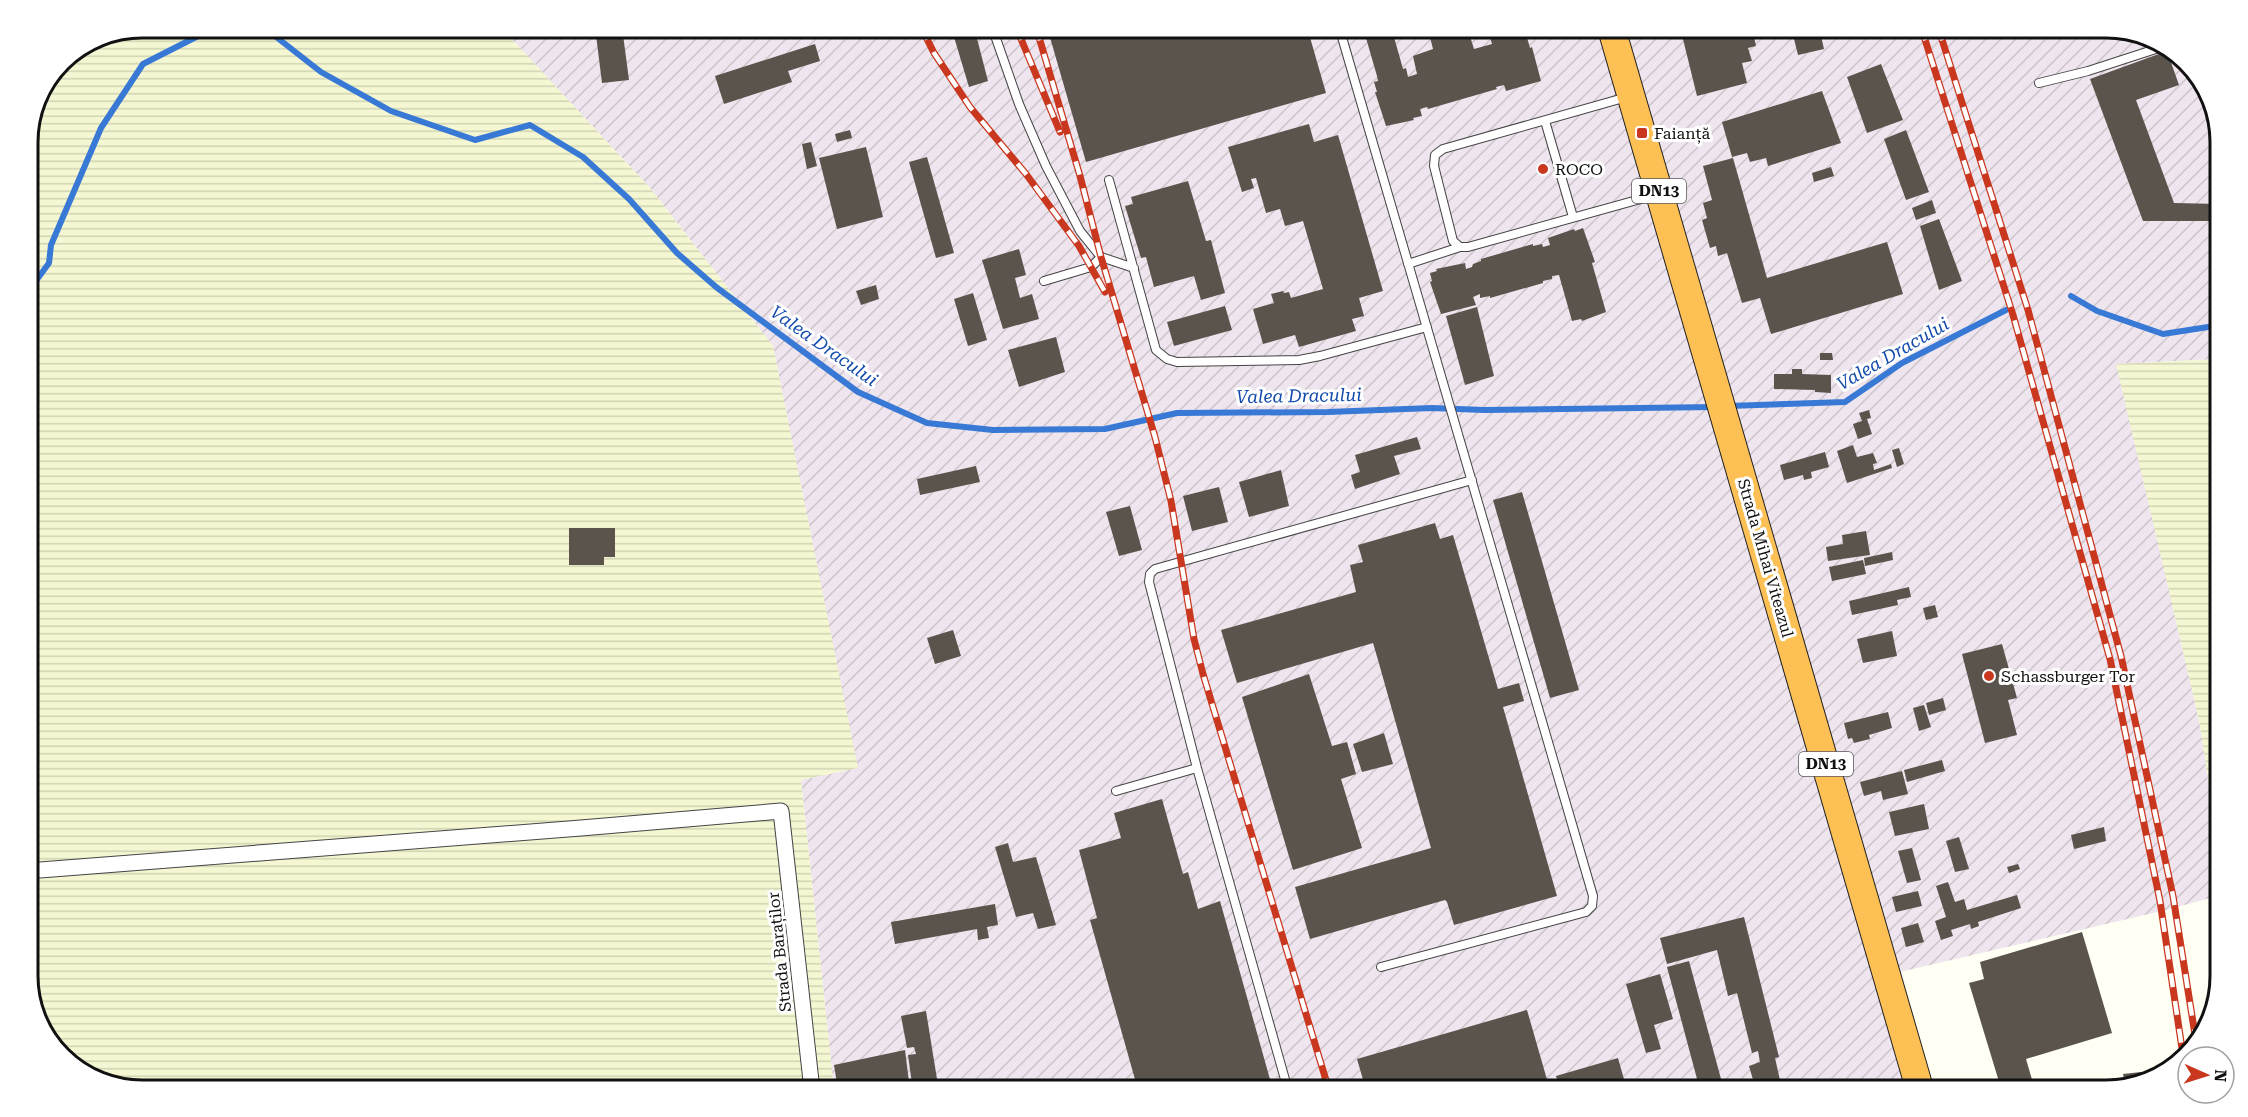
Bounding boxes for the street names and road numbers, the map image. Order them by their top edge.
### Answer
road number: DN13 [1632,179,1686,203]
street label: Strada Mihai Viteazul [1734,477,1797,640]
road number: DN13 [1799,752,1853,776]
street label: Strada Baraților [764,890,796,1013]

